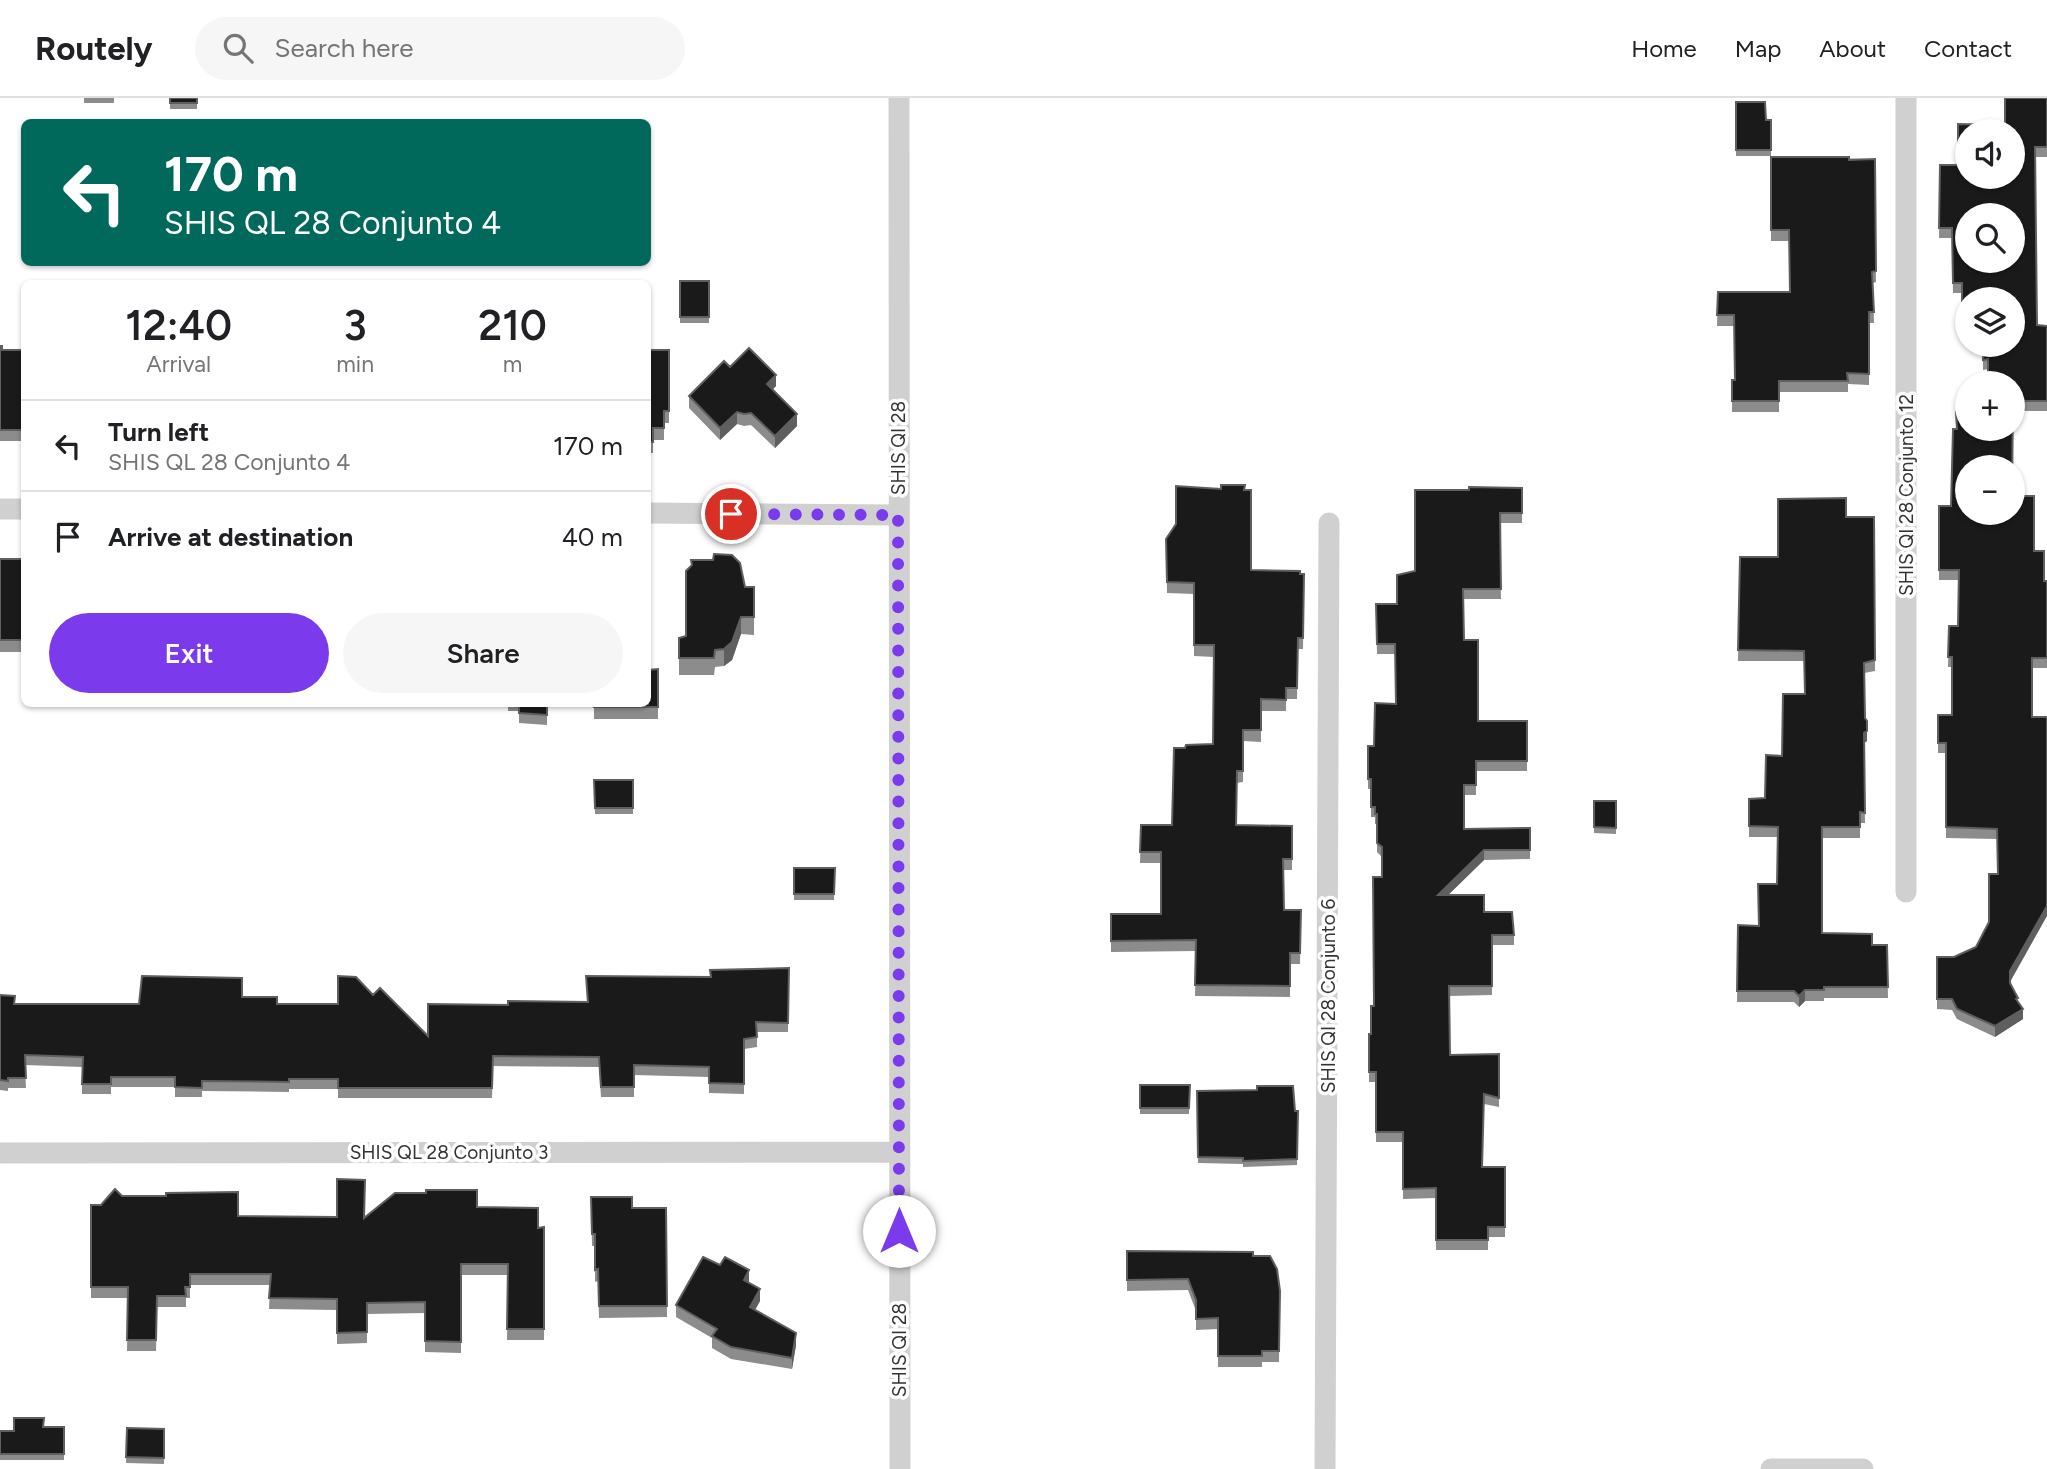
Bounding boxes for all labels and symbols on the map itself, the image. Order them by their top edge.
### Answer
street label: SHIS QI 28 Conjunto 12 [1895,394,1918,596]
street label: SHIS QI 28 [887,401,910,495]
pin [701,484,761,544]
street label: SHIS QI 28 Conjunto 6 [1317,899,1340,1093]
street label: SHIS QL 28 Conjunto 3 [350,1141,548,1164]
position arrow [862,1194,936,1268]
street label: SHIS QI 28 [888,1303,911,1397]

